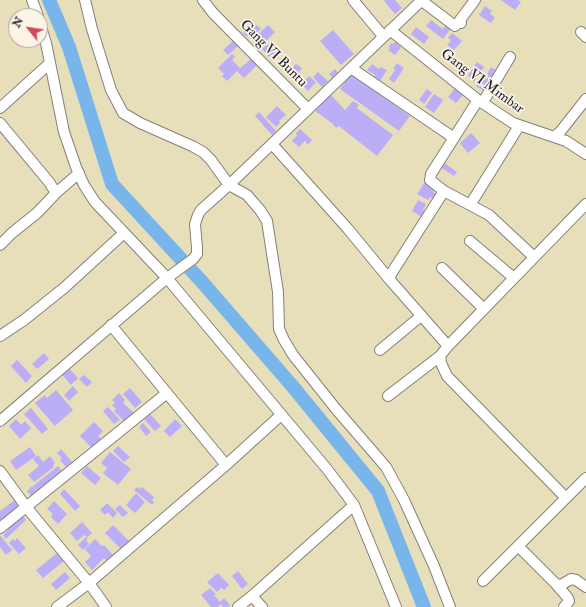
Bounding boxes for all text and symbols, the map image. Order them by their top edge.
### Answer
north arrow [8,8,48,48]
text: N [10,15,26,30]
street label: Gang VI Buntu [236,17,310,91]
street label: Gang VI Mimbar [437,46,527,118]

